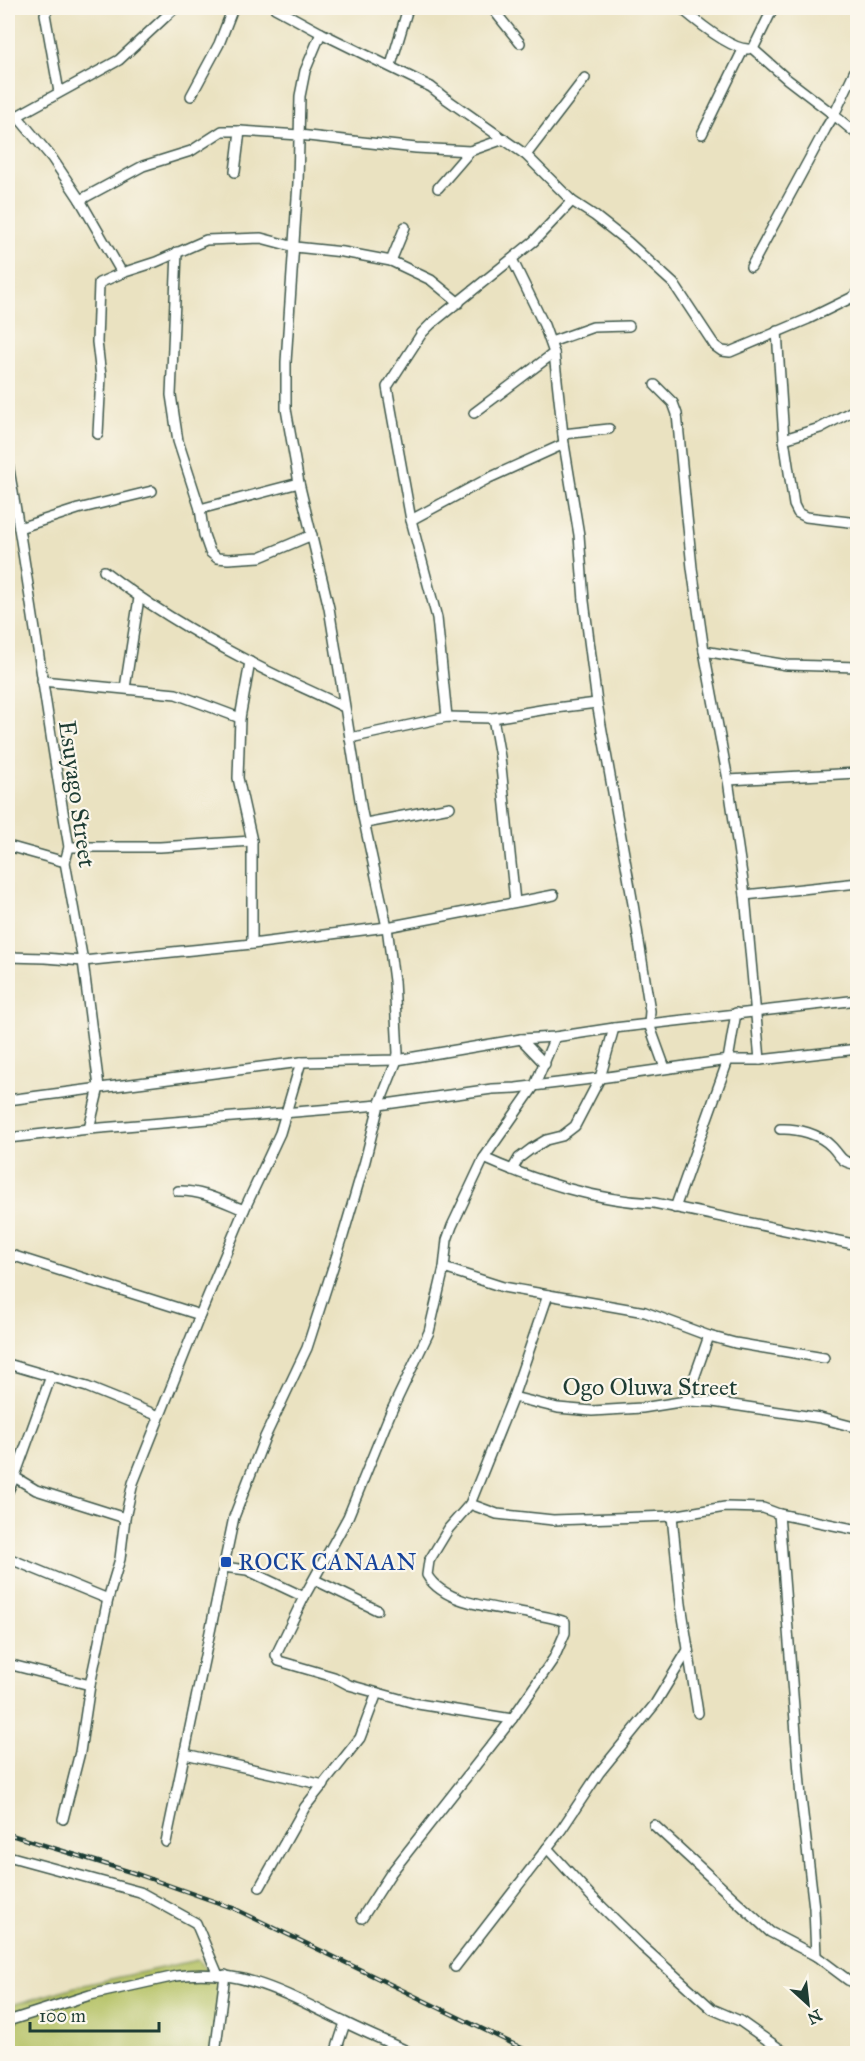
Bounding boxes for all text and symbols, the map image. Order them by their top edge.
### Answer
street label: Esuyago Street [52,719,102,870]
street label: Ogo Oluwa Street [563,1372,738,1402]
place label: ROCK CANAAN [238,1547,417,1577]
marker: ROCK CANAAN [219,1555,233,1569]
north arrow [778,1974,838,2034]
scale bar [30,1995,159,2033]
text: 100 m [39,2005,86,2027]
text: N [804,2005,825,2029]

